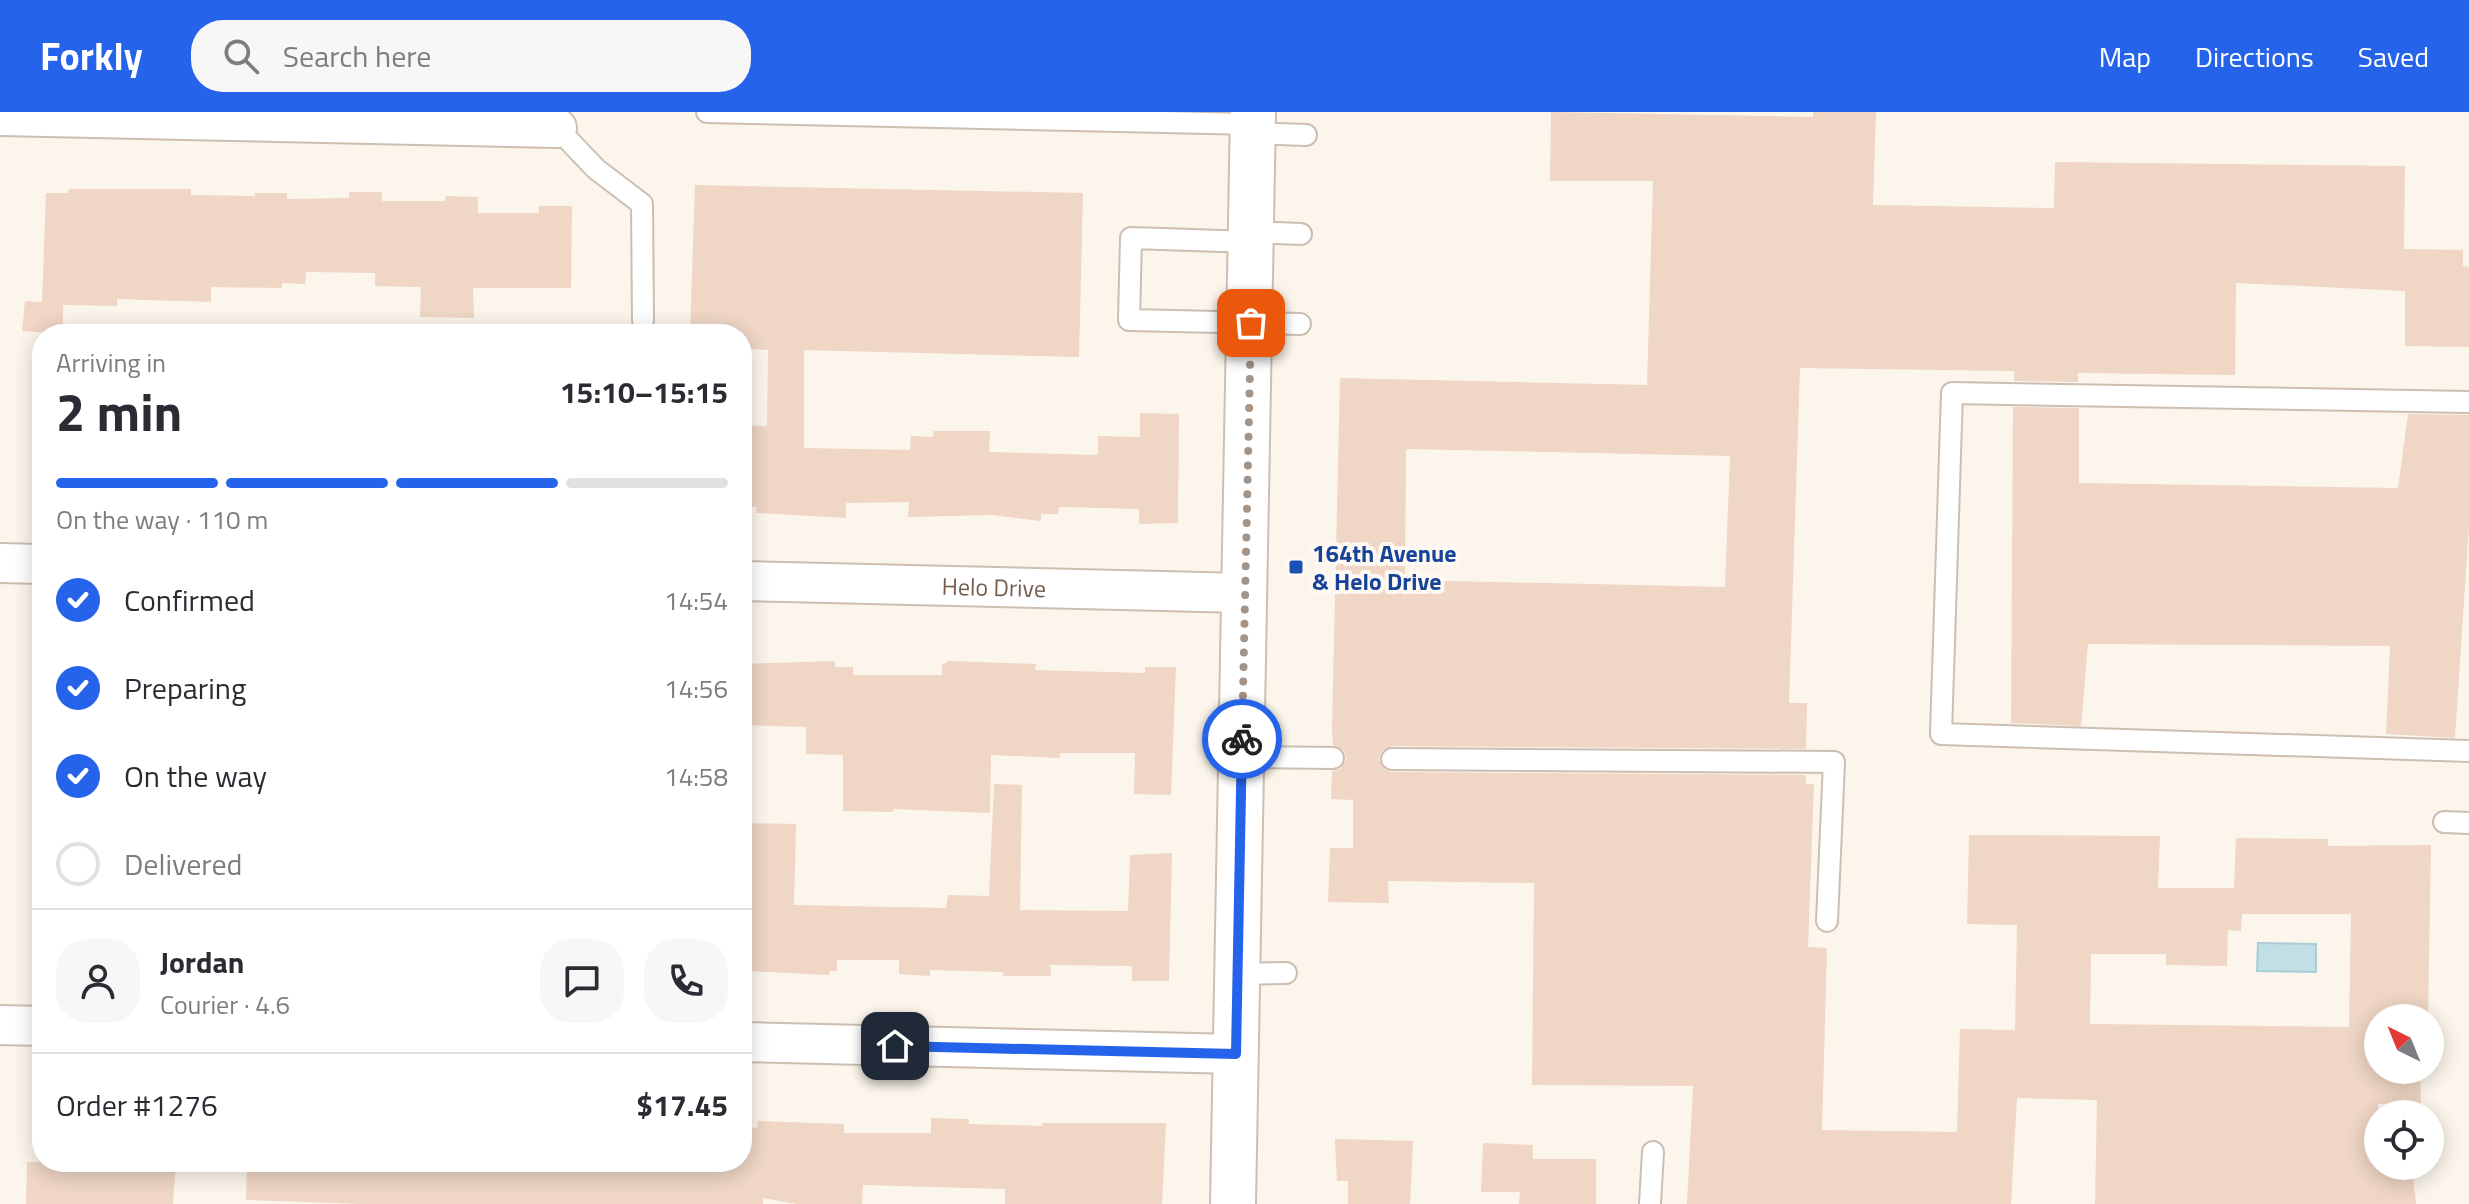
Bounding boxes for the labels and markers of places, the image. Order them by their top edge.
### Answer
pin [1217,289,1285,357]
place label: 164th Avenue & Helo Drive [1312,535,1457,599]
marker: 164th Avenue & Helo Drive [1287,558,1305,576]
pin [861,1012,929,1080]

